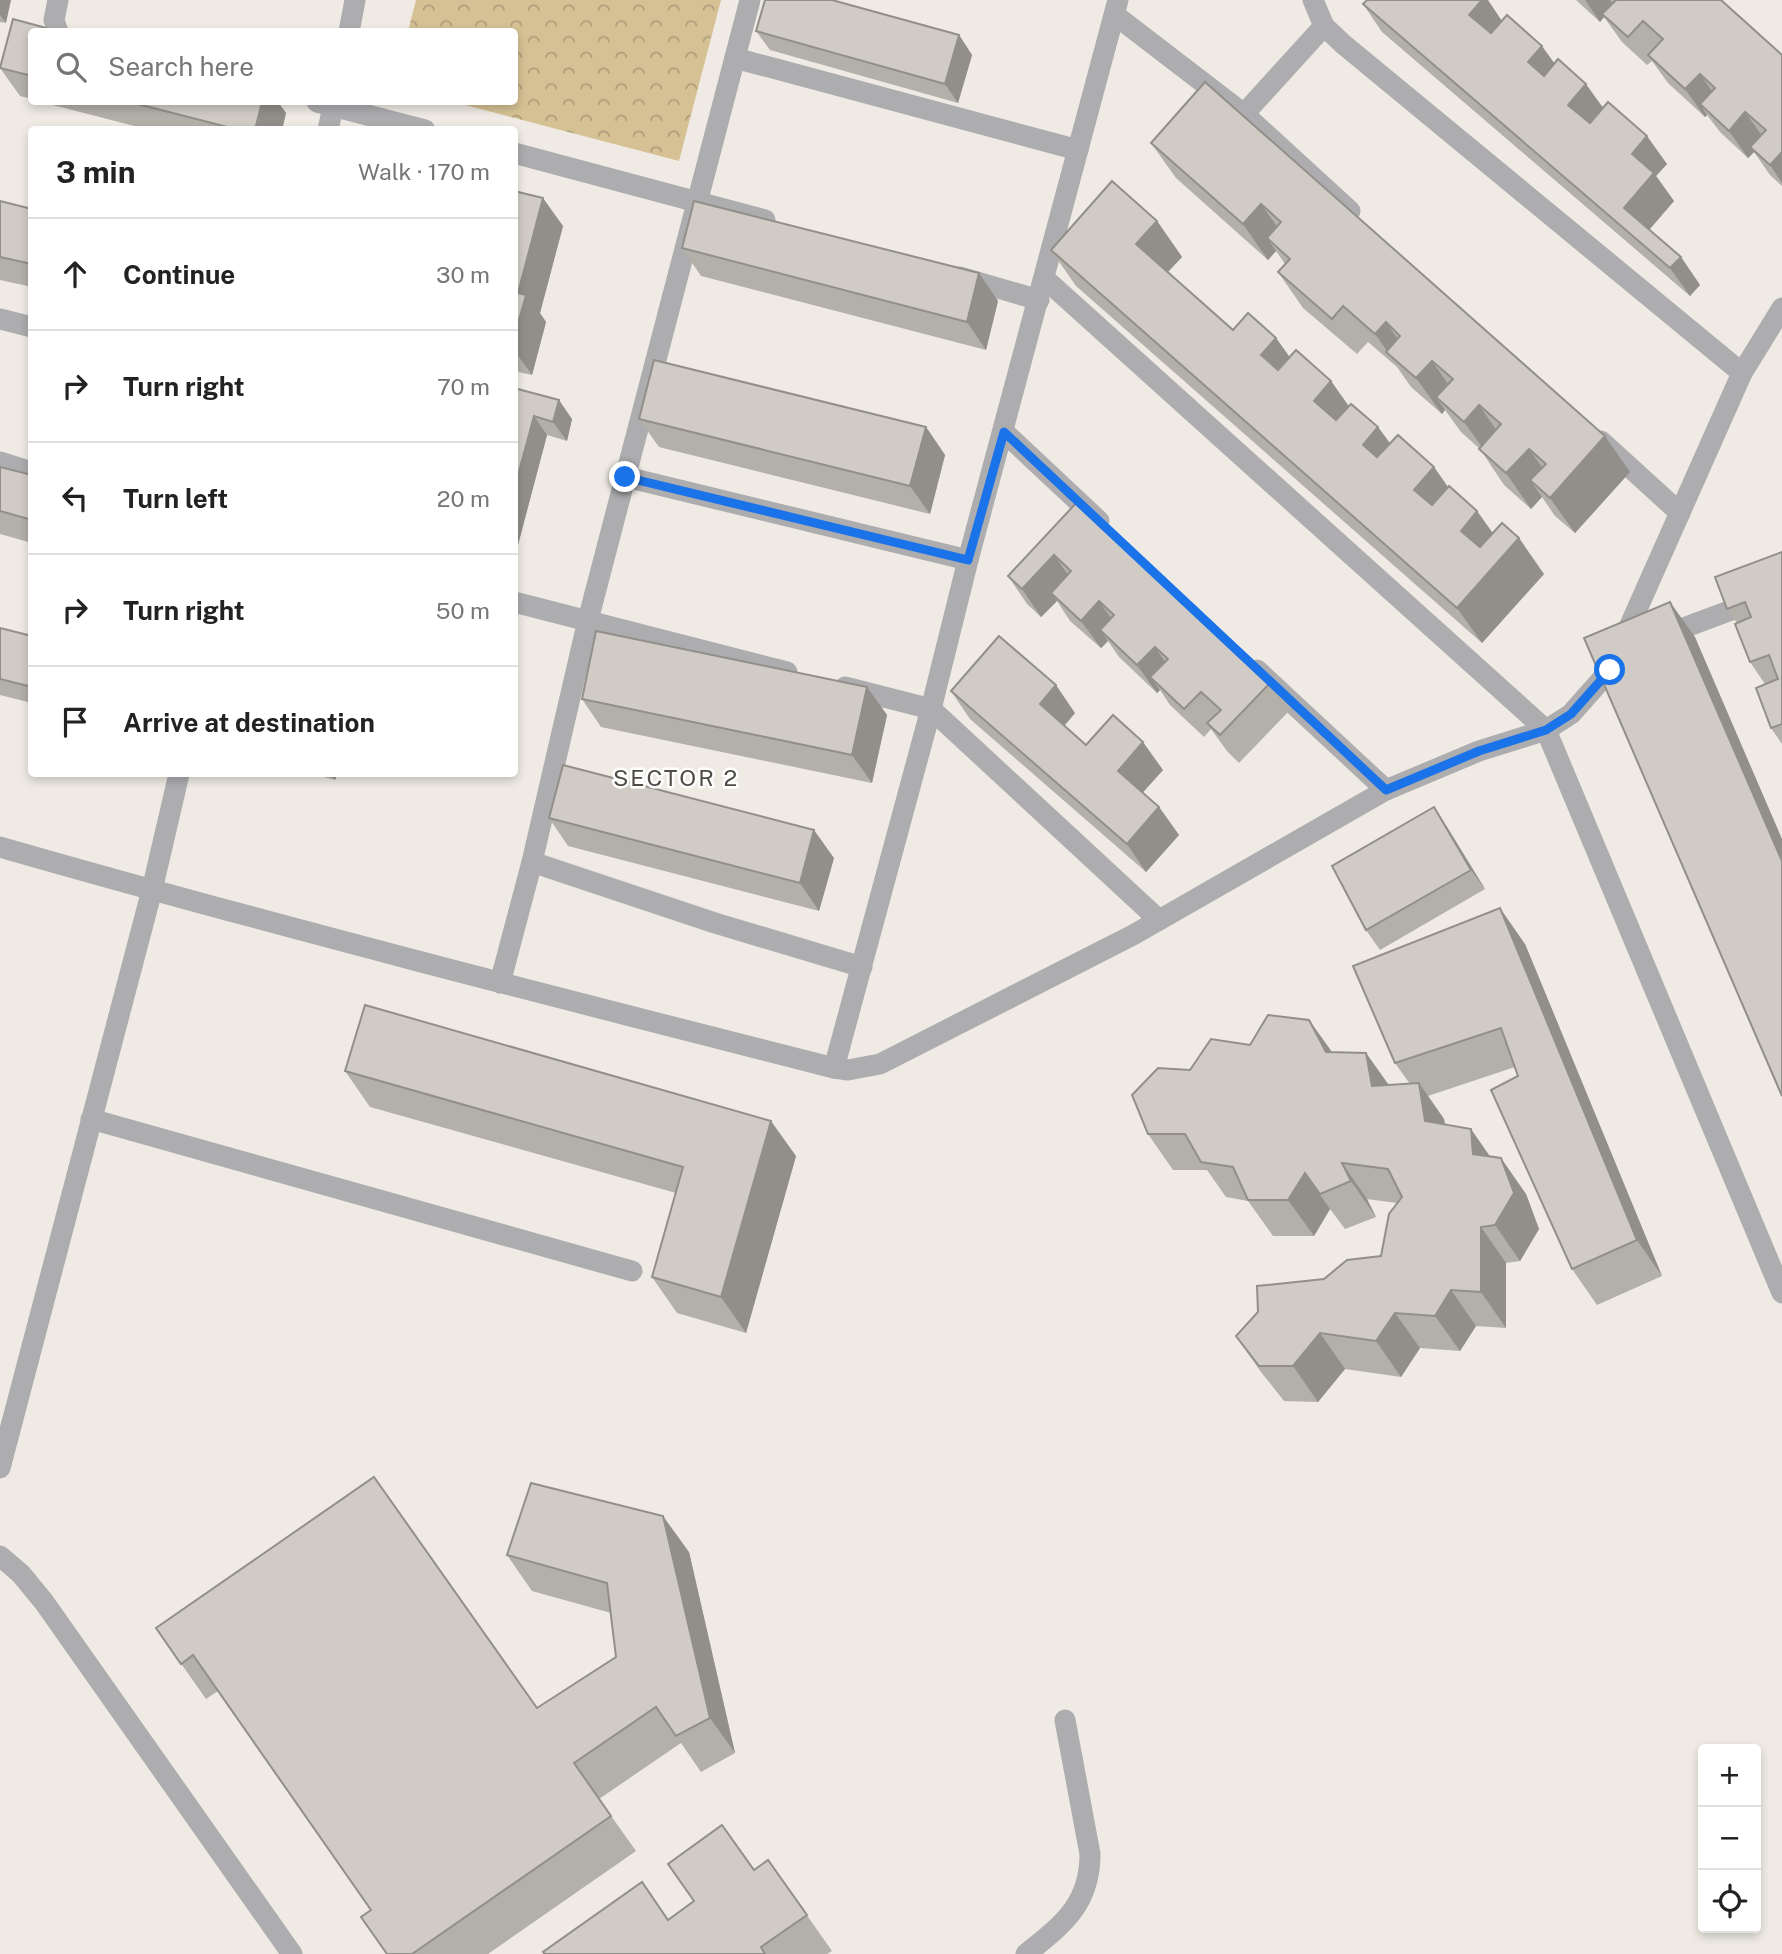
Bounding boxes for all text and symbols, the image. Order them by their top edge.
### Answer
search box [28,28,518,105]
icon: search [52,48,90,86]
text: Search here [108,51,254,82]
text: 3 min [56,154,135,190]
text: Walk · 170 m [358,158,490,185]
icon: ahead [56,255,94,293]
text: Continue [123,259,235,290]
text: 30 m [436,261,490,288]
icon: right [56,367,94,405]
text: Turn right [123,371,245,402]
text: 70 m [437,373,490,400]
route end [609,461,640,492]
icon: left [56,479,94,517]
text: Turn left [123,483,228,514]
text: 20 m [437,485,490,512]
icon: right [56,591,94,629]
text: Turn right [123,595,245,626]
text: 50 m [436,597,490,624]
route start [1594,654,1625,685]
icon: arrive [56,703,94,741]
text: Arrive at destination [123,707,375,738]
district label: SECTOR 2 [613,764,739,791]
map controls [1698,1744,1761,1933]
button: + [1698,1744,1761,1807]
button: − [1698,1807,1761,1870]
button: locate [1698,1870,1761,1933]

